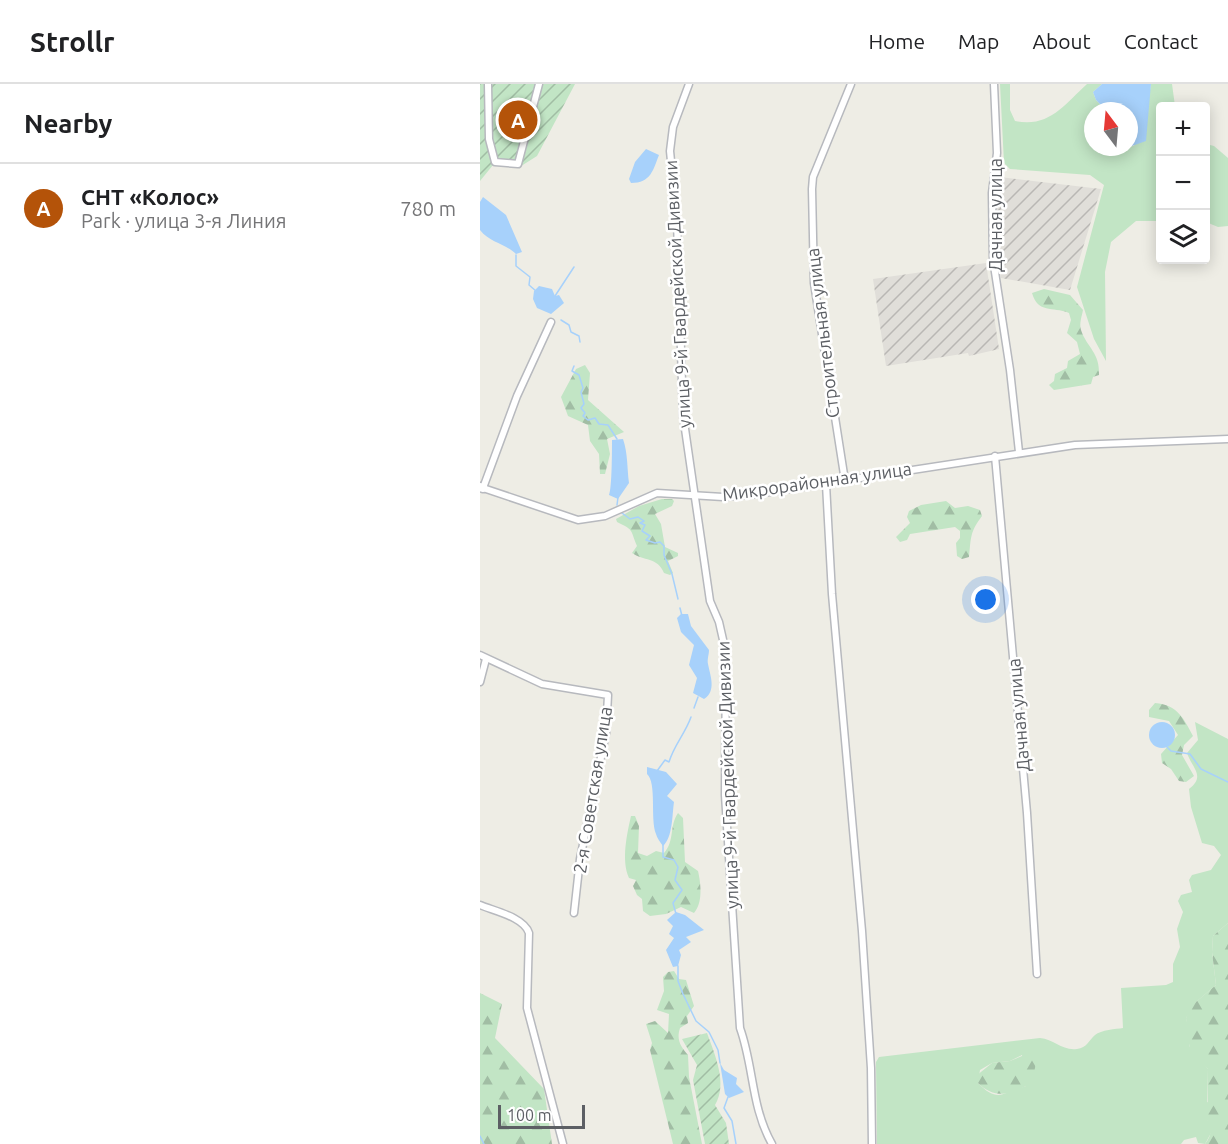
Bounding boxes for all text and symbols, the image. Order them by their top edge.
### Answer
text: Strollr [30,26,115,57]
text: Home [868,29,925,53]
text: Map [958,29,999,53]
text: About [1032,29,1091,53]
text: Contact [1124,29,1198,53]
pin: A [498,98,537,142]
north arrow [1084,102,1138,156]
map controls [1156,102,1210,264]
button: + [1156,102,1210,156]
text: Nearby [24,109,112,138]
button: − [1156,156,1210,210]
street label: Дачная улица [985,158,1005,272]
street label: улица 9-й Гвардейской Дивизии [660,160,694,429]
text: СНТ «Колос» [81,184,219,209]
text: A [36,197,51,220]
text: 780 m [400,197,456,220]
text: Park · улица 3-я Линия [81,209,287,232]
button: layers [1156,210,1210,264]
street label: Строительная улица [802,247,842,419]
street label: Микрорайонная улица [721,458,913,504]
your location [971,585,1000,614]
street label: улица 9-й Гвардейской Дивизии [712,641,742,909]
street label: Дачная улица [1003,657,1033,773]
street label: 2-я Советская улица [569,705,615,875]
scale bar [498,1102,585,1130]
text: 100 m [507,1106,552,1124]

